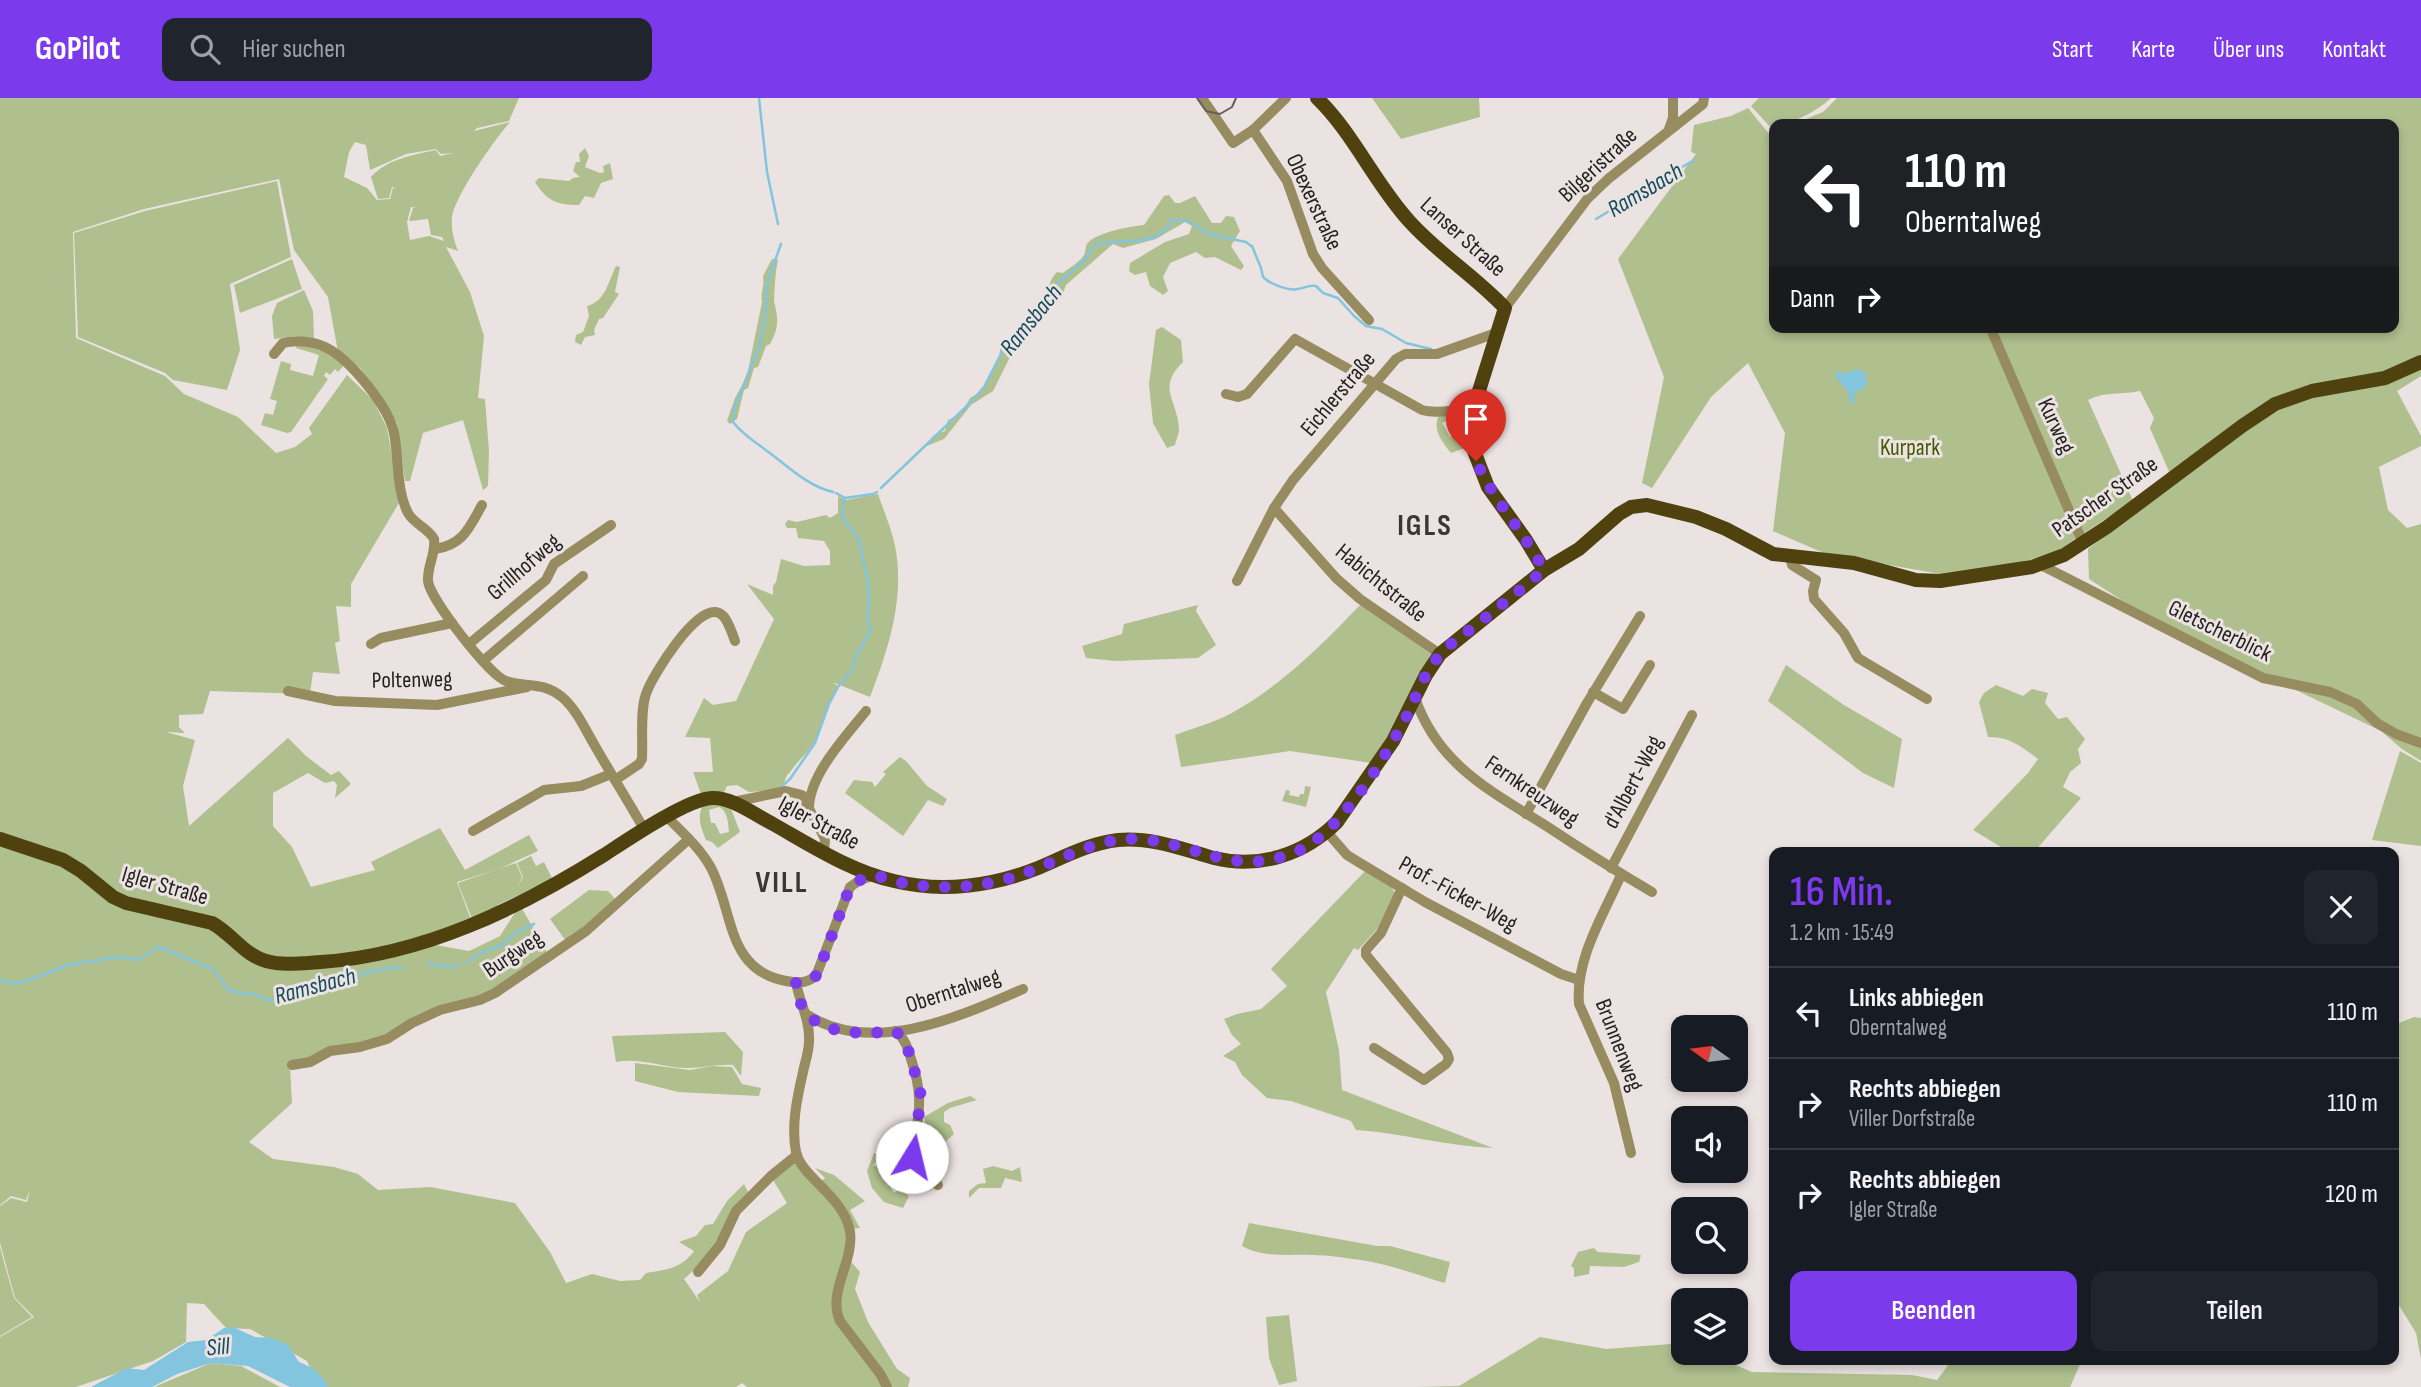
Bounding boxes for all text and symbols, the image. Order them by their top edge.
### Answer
search box [162,18,652,81]
text: GoPilot [35,29,120,69]
icon: search [186,30,224,68]
text: Hier suchen [242,34,346,65]
text: Start [2052,35,2093,64]
text: Karte [2131,35,2175,64]
text: Über uns [2213,35,2284,64]
text: Kontakt [2322,35,2386,64]
street label: Bilgeristraße [1553,122,1643,208]
text: 110 m [1905,143,2007,202]
icon: left [1790,147,1881,238]
street label: Obexerstraße [1280,149,1348,255]
water label: Ramsbach [1602,156,1688,224]
street label: Lanser Straße [1414,191,1512,283]
text: Oberntalweg [1905,203,2041,242]
water label: Ramsbach [994,279,1068,361]
icon: right [1849,280,1887,318]
text: Dann [1790,284,1835,315]
street label: Eichlerstraße [1295,346,1381,442]
pin [1446,389,1506,461]
street label: Kurweg [2031,394,2081,458]
icon: arrive [1457,400,1495,438]
park label: Kurpark [1880,434,1940,462]
street label: Patscher Straße [2047,450,2163,544]
district label: IGLS [1397,508,1453,544]
street label: Grillhofweg [482,528,566,606]
street label: Habichtstraße [1330,538,1432,628]
street label: Gletscherblick [2164,594,2276,668]
street label: Poltenweg [371,665,453,695]
street label: d'Albert-Weg [1597,731,1669,833]
street label: Fernkreuzweg [1480,749,1584,833]
street label: Igler Straße [773,790,865,856]
street label: Prof.-Ficker-Weg [1394,850,1522,938]
street label: Igler Straße [119,860,211,912]
district label: VILL [756,865,808,901]
text: 16 Min. [1790,867,1893,918]
button: close [2304,870,2378,944]
text: 1.2 km · 15:49 [1790,919,1894,947]
street label: Burgweg [478,924,548,984]
water label: Ramsbach [271,961,359,1011]
street label: Oberntalweg [902,963,1004,1019]
text: Links abbiegen [1849,983,1984,1014]
icon: left [1790,994,1828,1032]
street label: Brunnenweg [1589,995,1649,1095]
text: 110 m [2327,997,2378,1028]
text: Oberntalweg [1849,1014,1947,1042]
north arrow [1671,1015,1748,1092]
map controls [1671,1015,1748,1365]
text: Rechts abbiegen [1849,1074,2001,1105]
icon: right [1790,1085,1828,1123]
text: 110 m [2327,1088,2378,1119]
text: Viller Dorfstraße [1849,1105,1975,1133]
button: sound [1671,1106,1748,1183]
position arrow [875,1120,949,1194]
text: Rechts abbiegen [1849,1165,2001,1196]
icon: right [1790,1176,1828,1214]
text: 120 m [2325,1179,2378,1210]
text: Igler Straße [1849,1196,1937,1224]
button: search [1671,1197,1748,1274]
button: Beenden [1790,1271,2077,1351]
button: Teilen [2091,1271,2378,1351]
button: layers [1671,1288,1748,1365]
water label: Sill [205,1331,231,1362]

